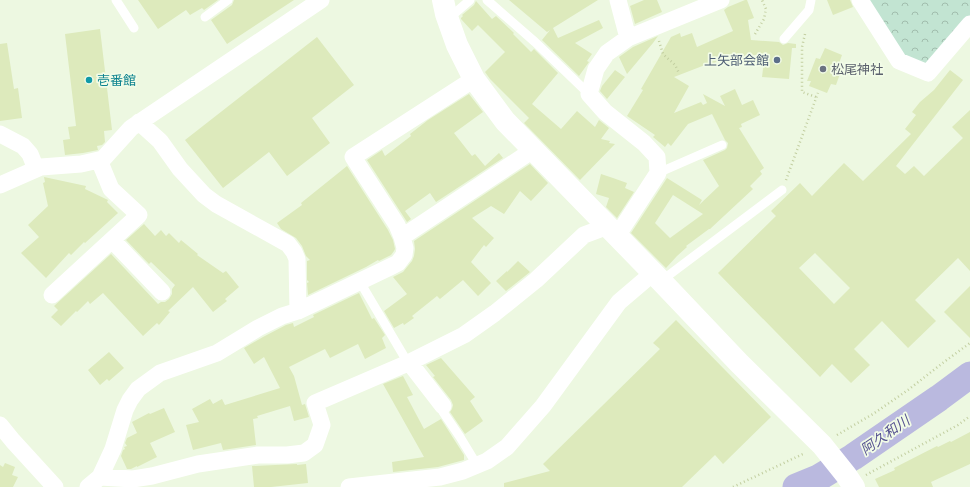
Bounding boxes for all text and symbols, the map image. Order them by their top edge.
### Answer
place label: 上矢部会館 [704,52,769,69]
marker: 上矢部会館 [772,55,782,65]
place label: 松尾神社 [831,61,883,78]
marker: 松尾神社 [818,64,828,74]
place label: 壱番館 [97,72,136,89]
marker: 壱番館 [84,75,94,85]
water label: 阿久和川 [857,410,915,458]

